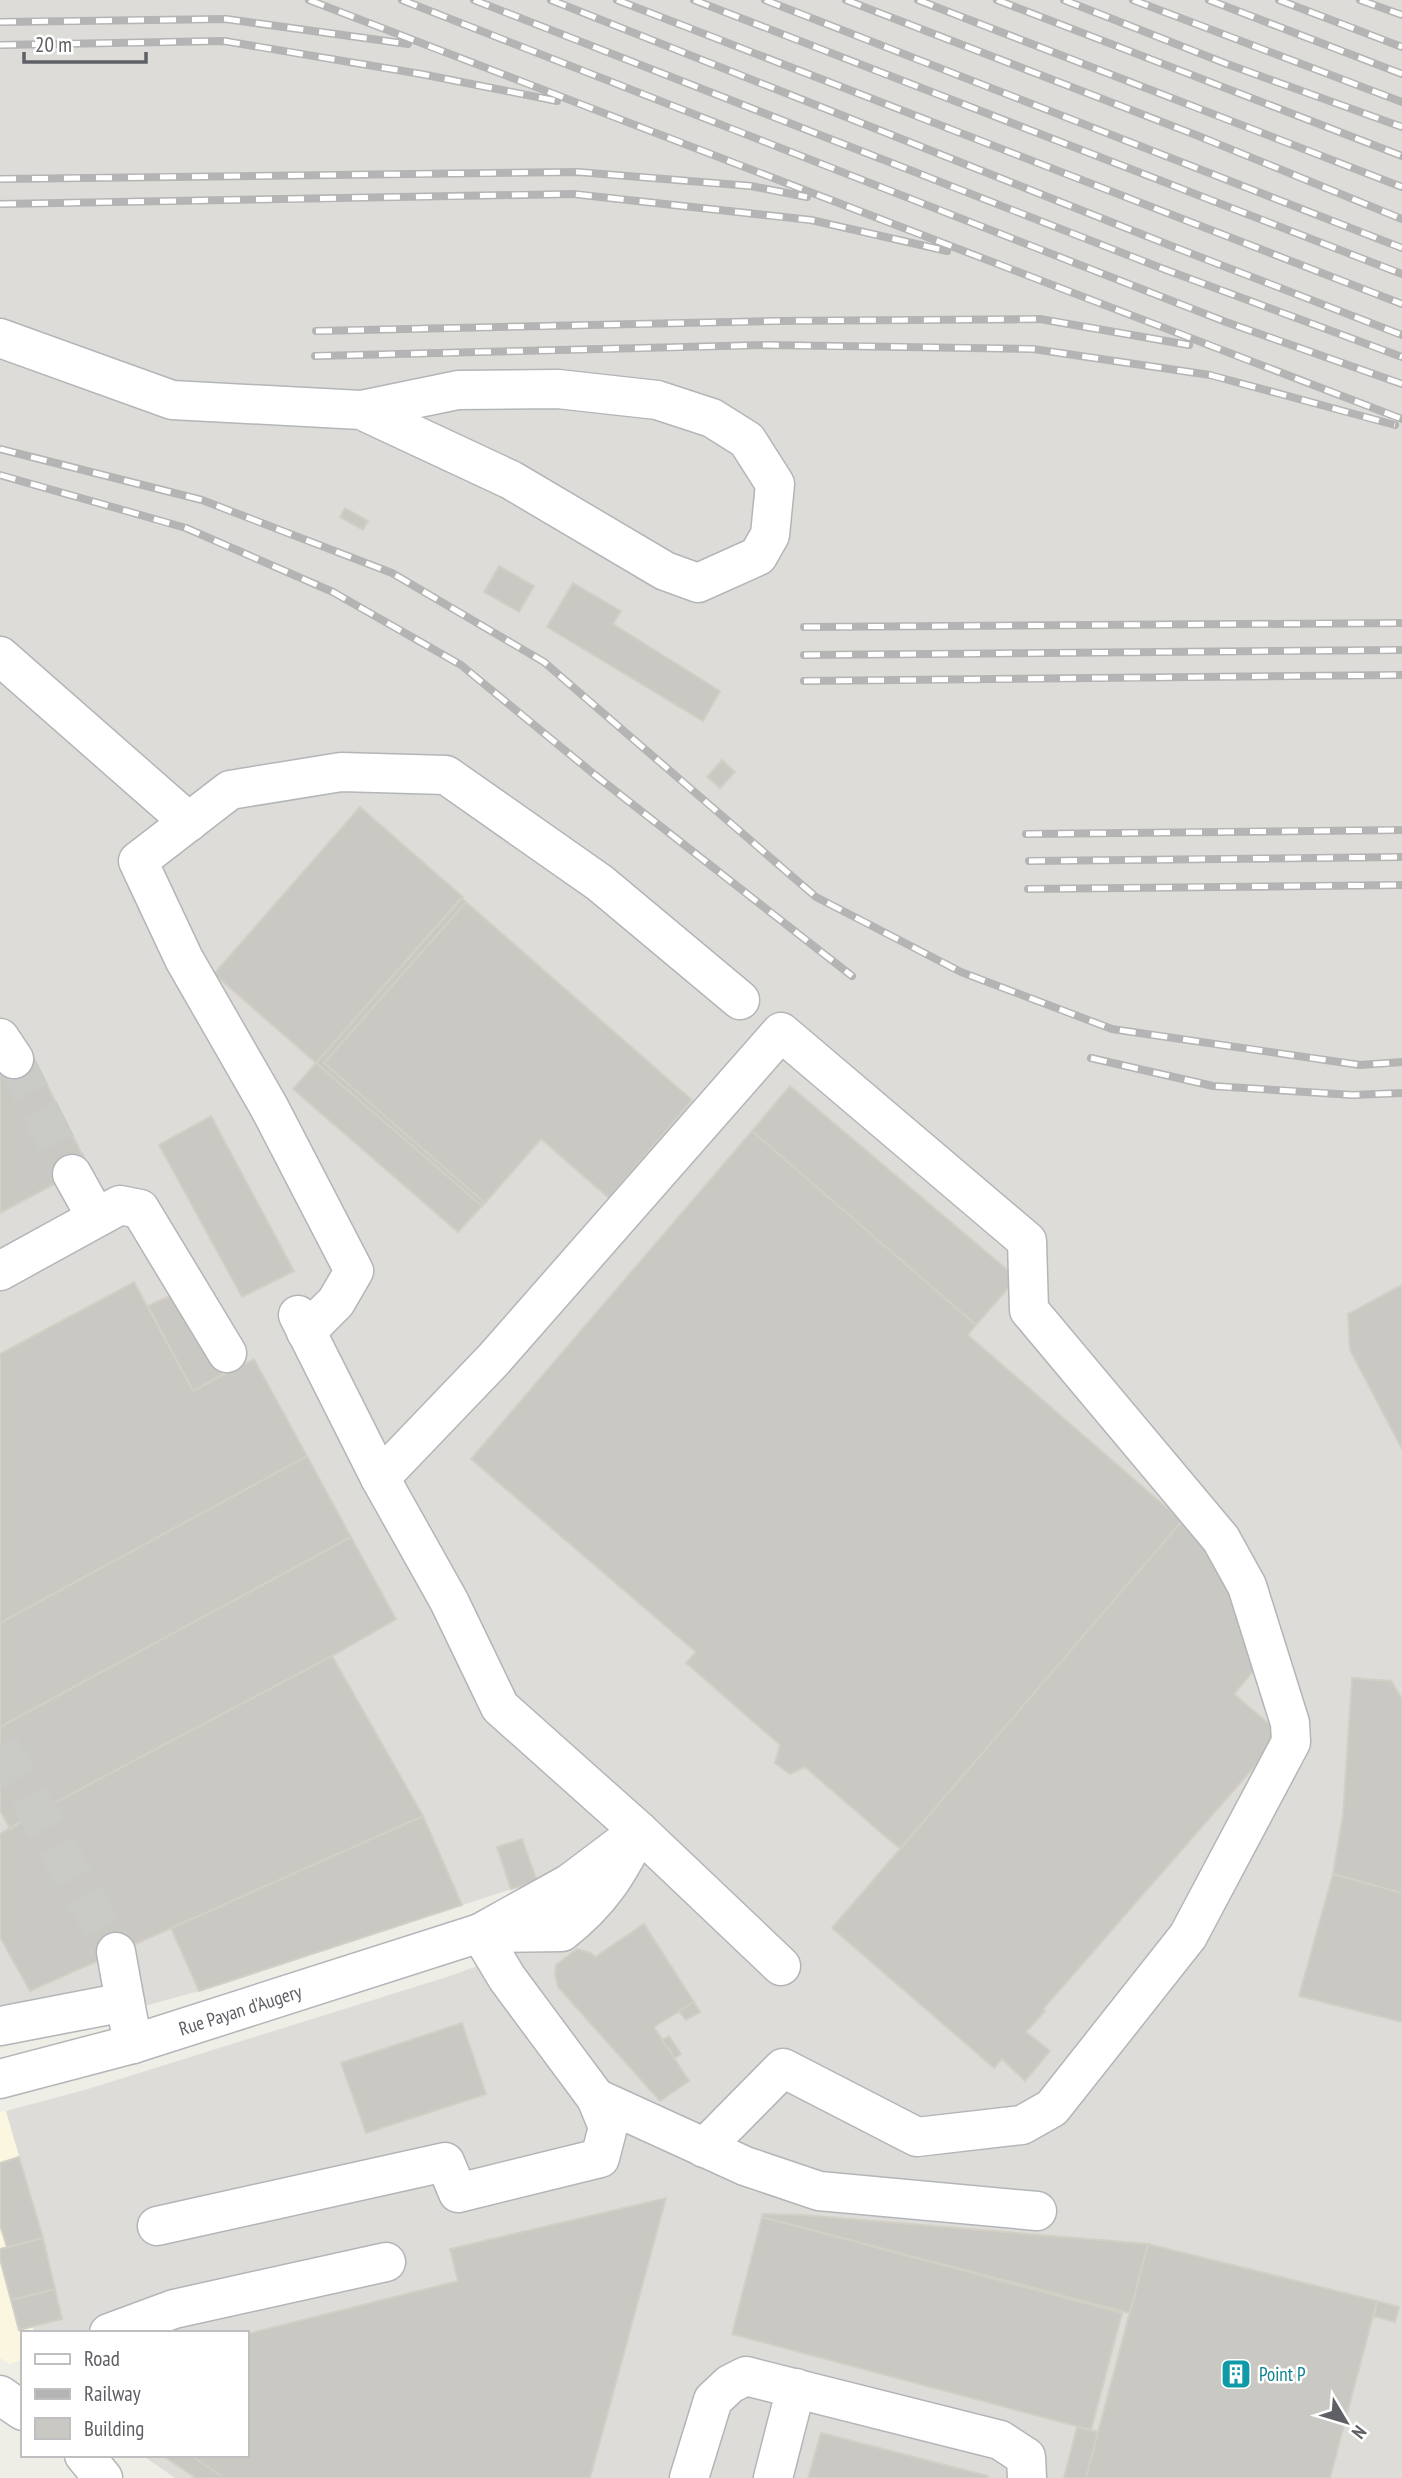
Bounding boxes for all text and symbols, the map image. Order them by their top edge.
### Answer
scale bar [24,21,147,65]
text: 20 m [35,31,72,58]
street label: Rue Payan d'Augery [176,1979,305,2041]
legend [21,2331,248,2457]
text: Road [84,2345,120,2372]
building icon: Point P [1219,2357,1253,2391]
place label: Point P [1259,2362,1306,2386]
text: Railway [84,2380,141,2407]
north arrow [1311,2387,1381,2457]
text: Building [84,2415,144,2442]
text: N [1347,2421,1372,2444]

